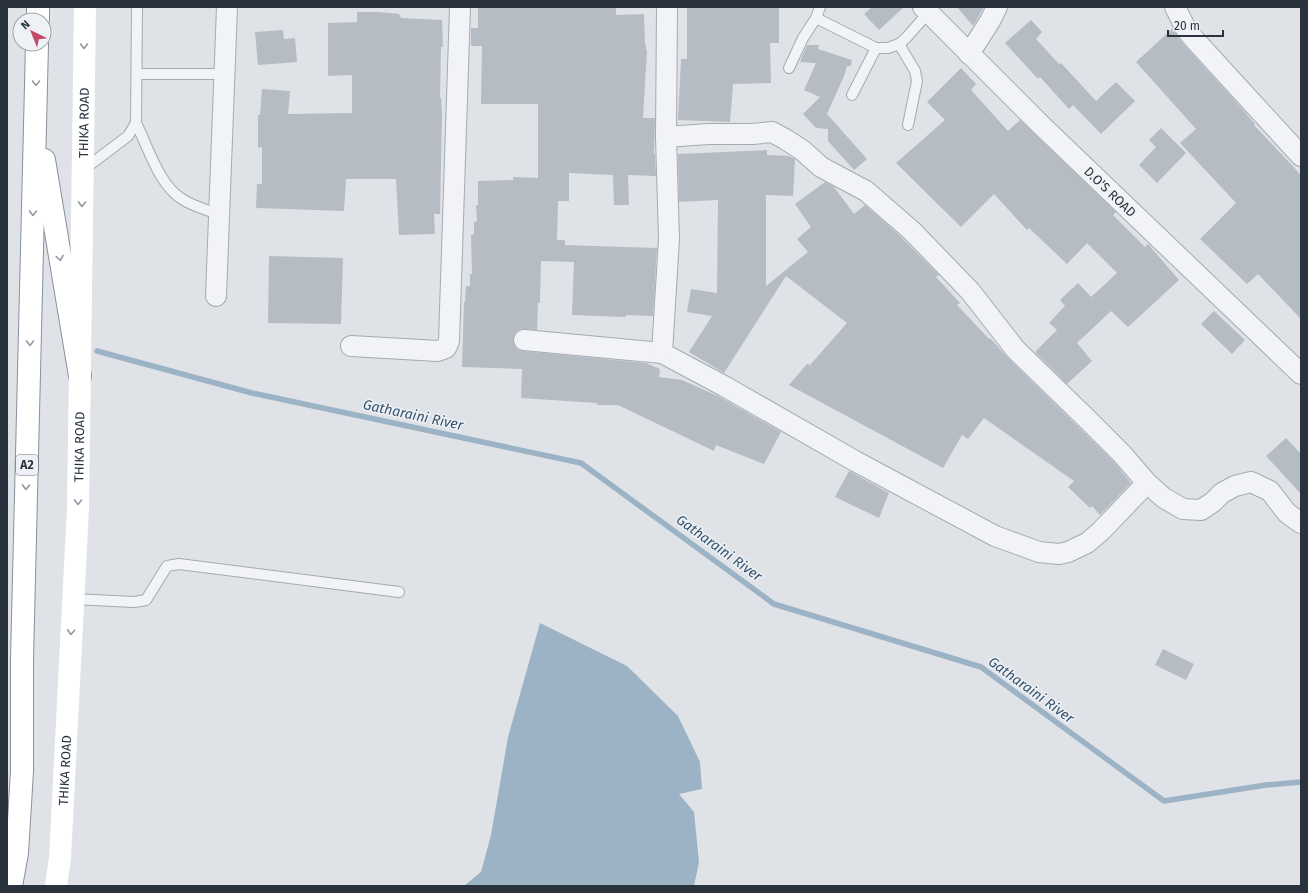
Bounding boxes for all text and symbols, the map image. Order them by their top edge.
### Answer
north arrow [12,12,52,52]
scale bar [1168,12,1223,38]
text: N [18,18,33,32]
text: 20 m [1174,19,1200,33]
one-way arrow [80,43,88,49]
one-way arrow [32,80,41,86]
street label: THIKA ROAD [75,87,91,158]
street label: D.O'S ROAD [1081,163,1139,220]
one-way arrow [78,201,86,207]
one-way arrow [29,210,37,216]
one-way arrow [56,255,64,261]
one-way arrow [26,340,34,346]
water label: Gatharaini River [361,396,465,434]
street label: THIKA ROAD [71,411,87,482]
road number: A2 [16,455,38,475]
one-way arrow [22,484,30,490]
one-way arrow [74,499,82,505]
water label: Gatharaini River [673,511,766,585]
one-way arrow [67,629,76,635]
water label: Gatharaini River [985,653,1078,727]
street label: THIKA ROAD [55,735,74,806]

